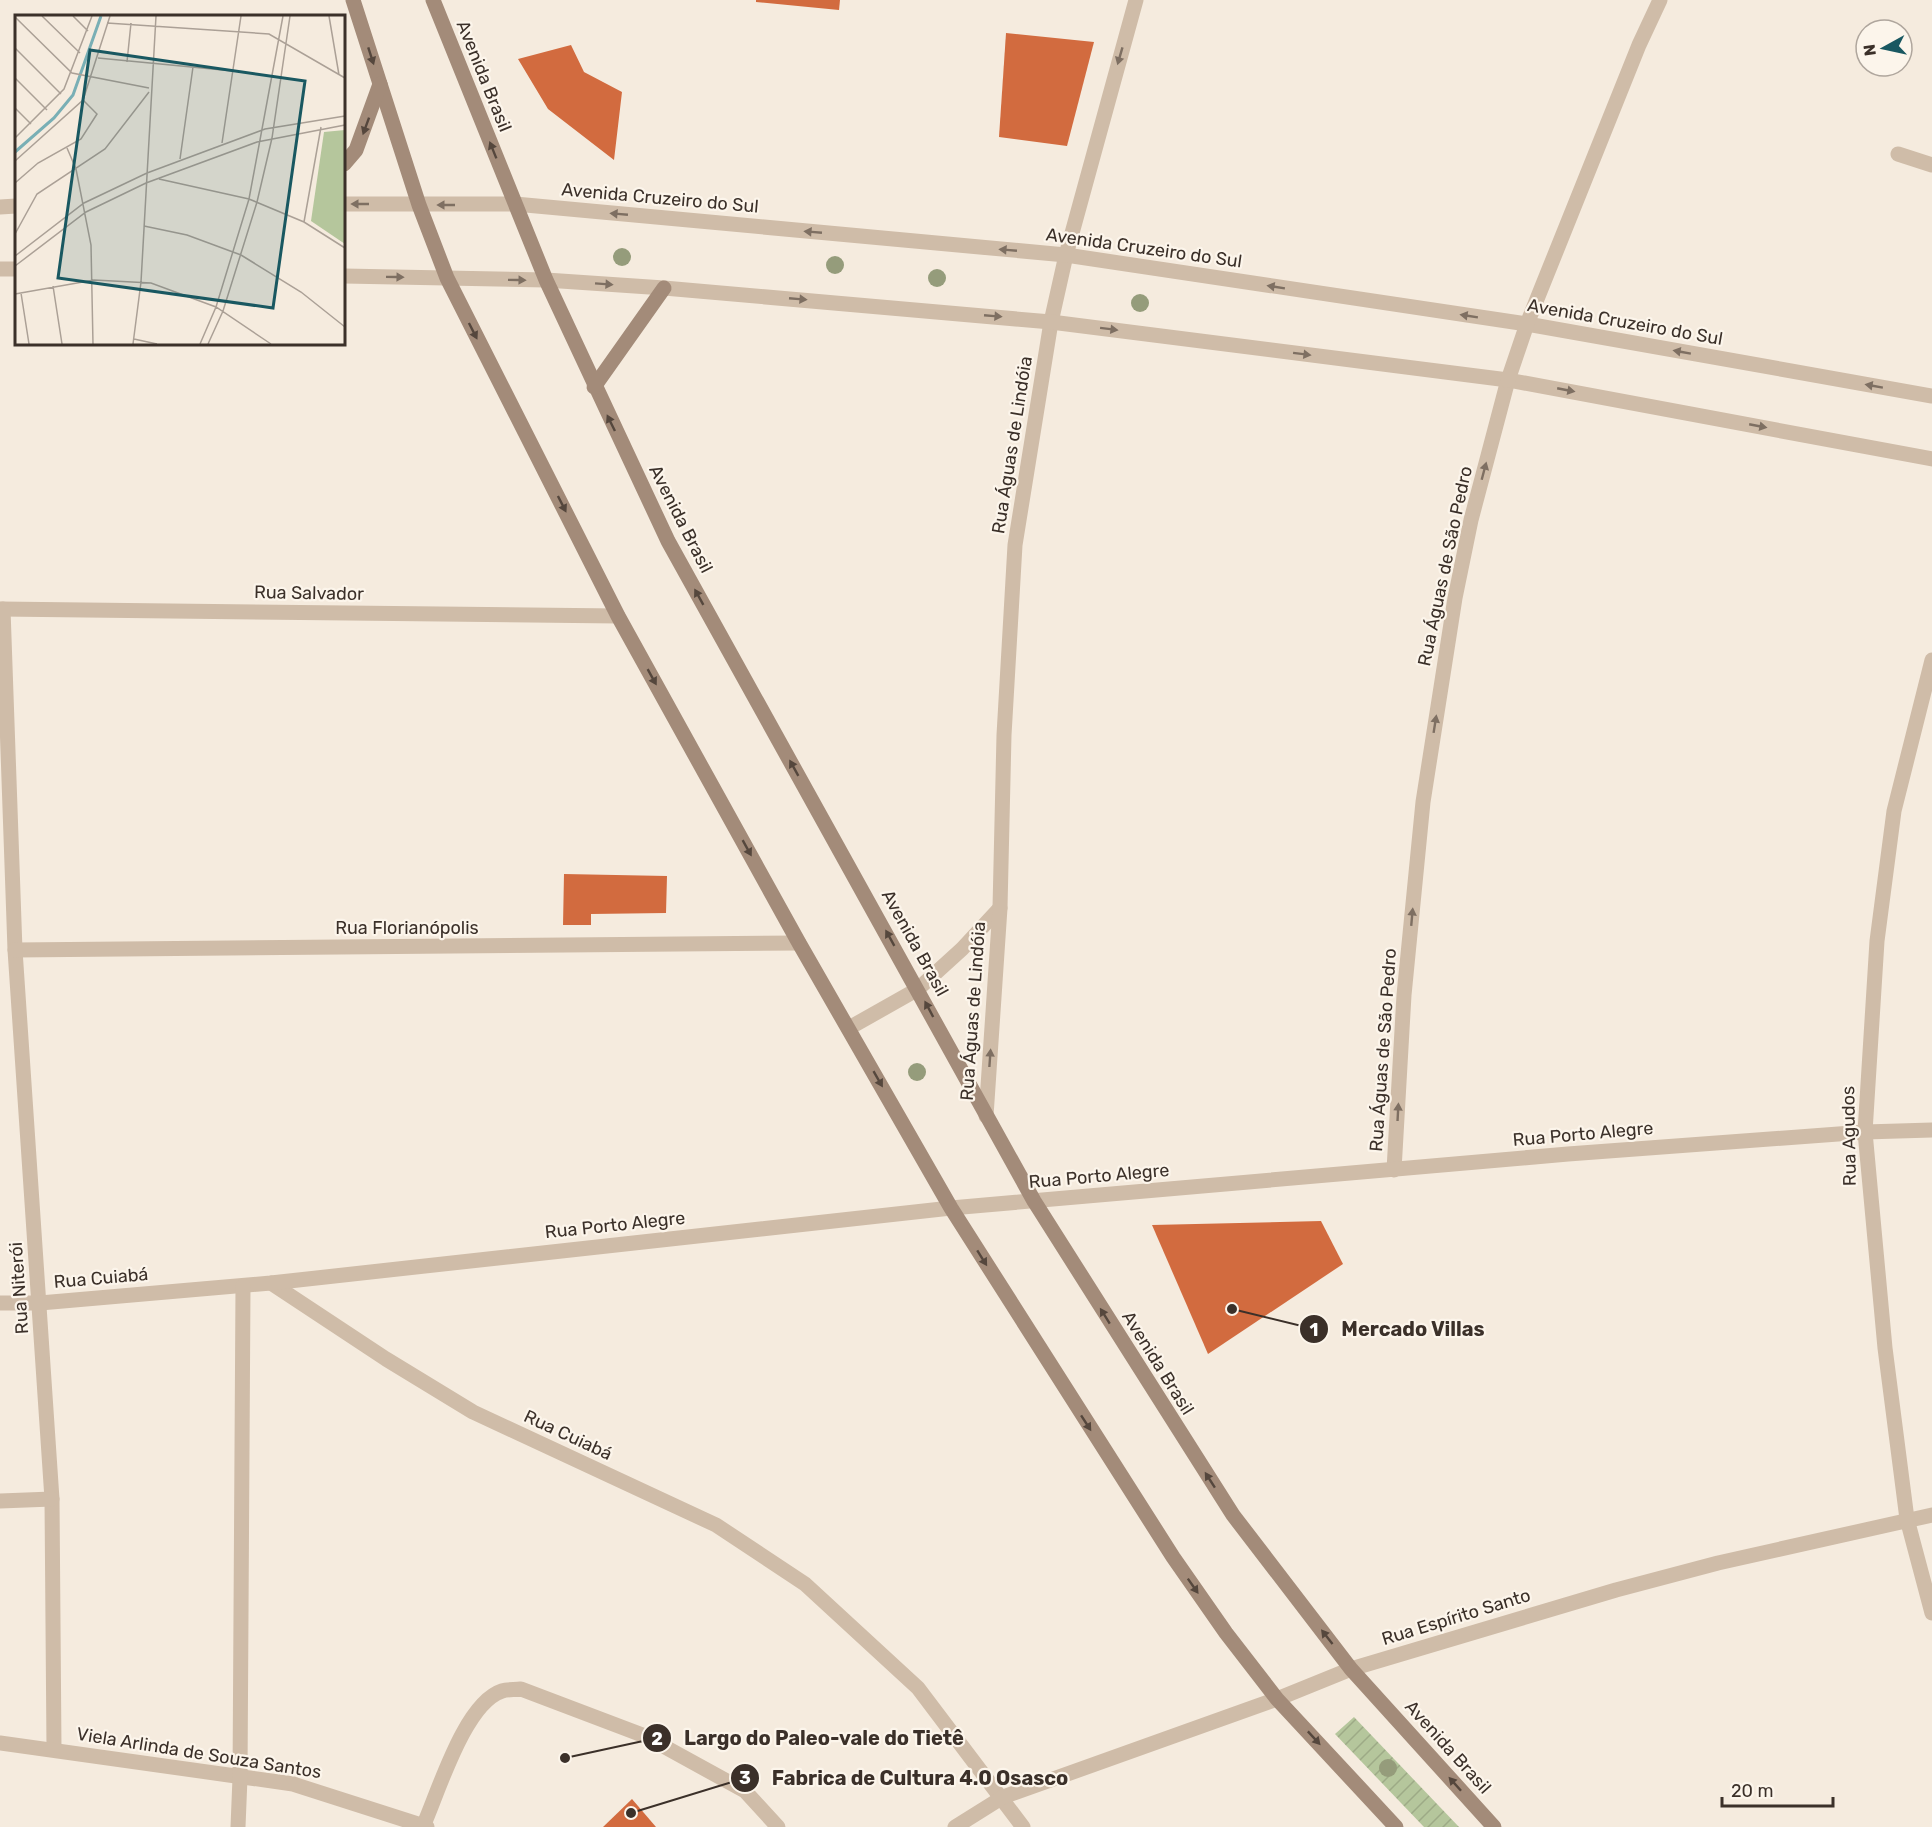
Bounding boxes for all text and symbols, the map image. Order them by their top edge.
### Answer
inset map [15,15,345,345]
street label: Avenida Brasil [452,17,516,135]
north arrow [1854,18,1914,78]
text: N [1859,43,1880,57]
one-way arrow [367,47,376,65]
one-way arrow [1114,47,1124,65]
one-way arrow [360,117,370,135]
one-way arrow [488,140,498,158]
street label: Avenida Cruzeiro do Sul [560,178,760,218]
one-way arrow [351,199,370,209]
one-way arrow [437,200,456,209]
one-way arrow [610,209,629,219]
street label: Avenida Cruzeiro do Sul [1044,223,1244,273]
one-way arrow [804,227,823,237]
one-way arrow [998,245,1017,255]
one-way arrow [386,272,405,282]
one-way arrow [508,275,527,284]
one-way arrow [594,279,613,289]
one-way arrow [1267,283,1286,292]
one-way arrow [789,294,808,304]
street label: Avenida Cruzeiro do Sul [1526,294,1724,350]
one-way arrow [983,311,1002,321]
one-way arrow [1460,312,1479,321]
one-way arrow [469,322,478,339]
one-way arrow [1100,324,1119,334]
one-way arrow [1673,347,1692,356]
one-way arrow [1293,349,1312,358]
street label: Rua Águas de Lindóia [987,355,1037,535]
one-way arrow [1865,381,1884,390]
one-way arrow [1557,386,1576,395]
one-way arrow [607,415,616,432]
one-way arrow [1748,422,1767,431]
street label: Avenida Brasil [644,461,718,577]
one-way arrow [1480,462,1489,480]
street label: Rua Águas de São Pedro [1413,464,1477,668]
one-way arrow [557,496,566,513]
street label: Rua Salvador [254,581,364,605]
one-way arrow [694,588,704,605]
one-way arrow [647,669,657,686]
one-way arrow [1431,714,1440,733]
one-way arrow [789,759,799,776]
one-way arrow [742,839,752,856]
street label: Avenida Brasil [877,886,953,1000]
one-way arrow [1407,908,1417,927]
street label: Rua Florianópolis [335,917,479,939]
street label: Rua Águas de Lindóia [956,921,990,1101]
one-way arrow [885,929,895,946]
street label: Rua Águas de São Pedro [1365,948,1401,1152]
one-way arrow [924,1000,934,1017]
one-way arrow [985,1049,994,1068]
one-way arrow [873,1071,884,1087]
street label: Rua Agudos [1837,1086,1861,1186]
one-way arrow [1393,1102,1402,1121]
street label: Rua Porto Alegre [1512,1117,1654,1151]
street label: Rua Porto Alegre [1028,1159,1170,1193]
street label: Rua Porto Alegre [544,1207,686,1243]
street label: Rua Niterói [5,1241,33,1335]
one-way arrow [976,1250,987,1266]
street label: Rua Cuiabá [53,1263,149,1293]
street label: Avenida Brasil [1117,1307,1199,1419]
one-way arrow [1100,1308,1111,1324]
callout: Mercado Villas [1299,1310,1497,1348]
text: Mercado Villas [1341,1317,1485,1341]
text: 1 [1310,1319,1318,1341]
street label: Rua Cuiabá [520,1405,616,1465]
one-way arrow [1081,1415,1092,1431]
one-way arrow [1205,1472,1216,1488]
one-way arrow [1187,1577,1199,1593]
street label: Rua Espírito Santo [1379,1584,1533,1650]
one-way arrow [1321,1629,1333,1644]
street label: Avenida Brasil [1400,1696,1496,1798]
callout: Largo do Paleo-vale do Tietê [642,1719,976,1757]
street label: Viela Arlinda de Souza Santos [75,1723,323,1783]
text: Largo do Paleo-vale do Tietê [684,1726,964,1750]
text: 2 [651,1728,663,1750]
one-way arrow [1307,1731,1321,1746]
callout: Fabrica de Cultura 4.0 Osasco [730,1759,1081,1797]
text: Fabrica de Cultura 4.0 Osasco [772,1766,1068,1790]
text: 3 [739,1767,751,1789]
scale bar [1722,1770,1833,1808]
one-way arrow [1448,1776,1462,1791]
text: 20 m [1731,1780,1773,1802]

